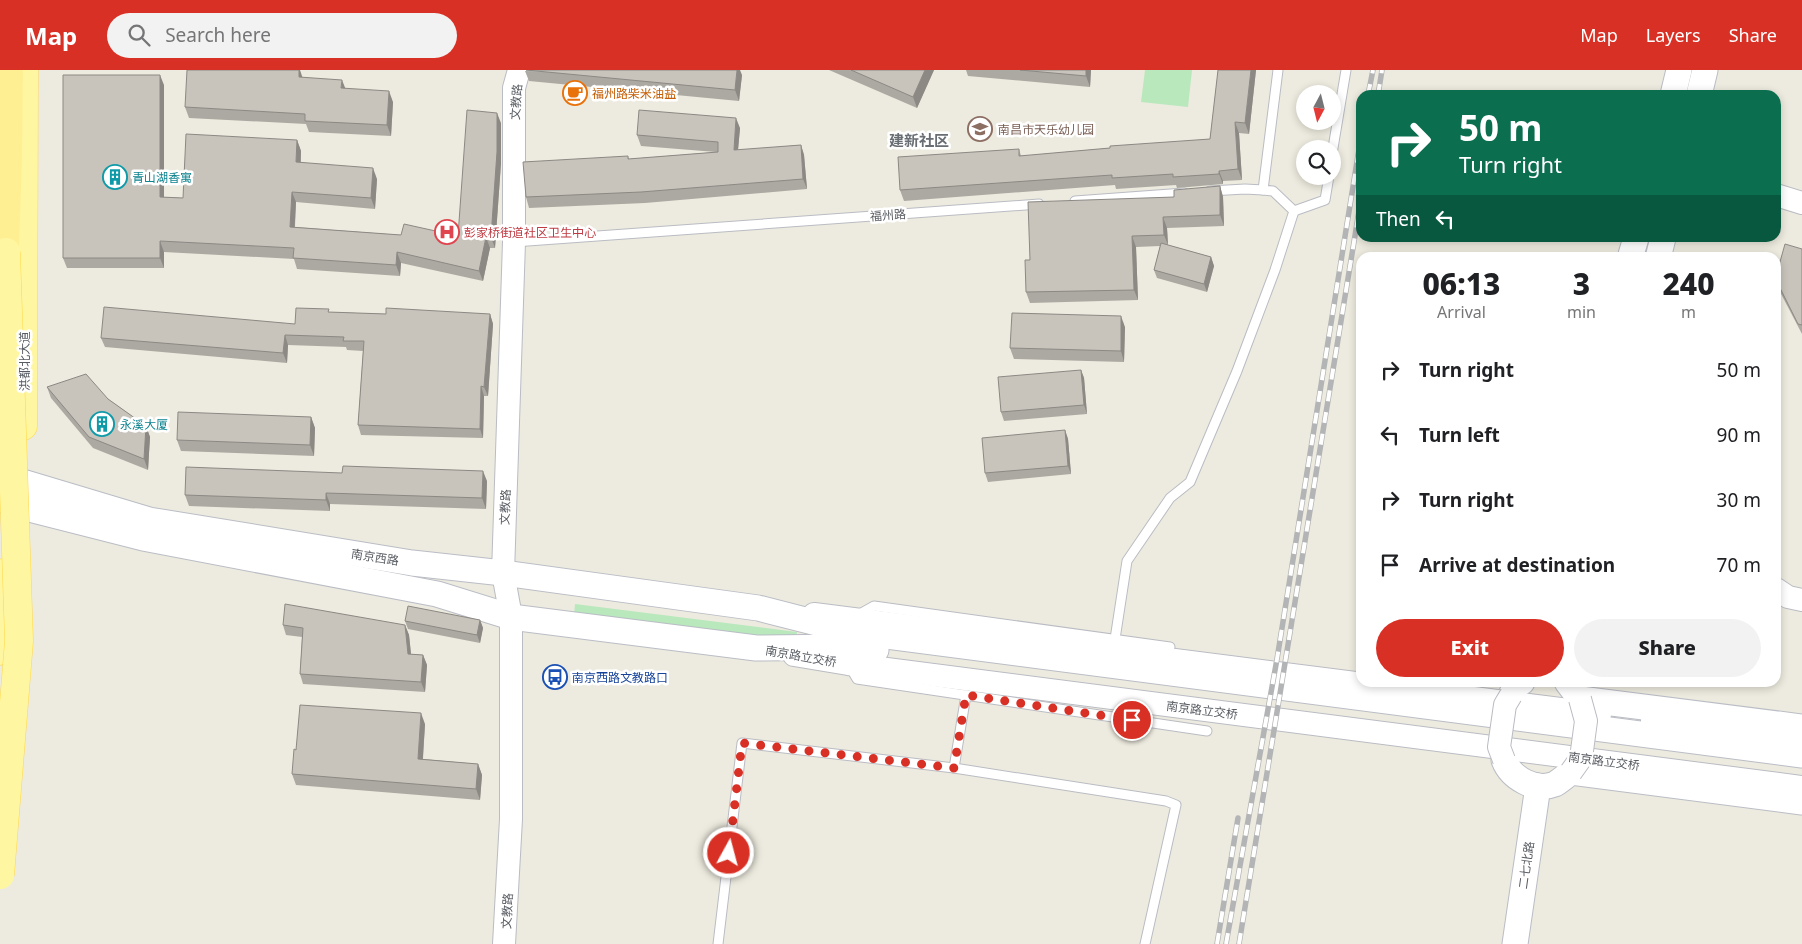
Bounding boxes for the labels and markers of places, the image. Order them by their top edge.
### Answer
cafe icon: 福州路柴米油盐 [562,80,588,106]
place label: 福州路柴米油盐 [592,85,676,102]
school or university icon: 南昌市天乐幼儿园 [967,116,993,142]
place label: 南昌市天乐幼儿园 [998,121,1094,138]
building icon: 青山湖香寓 [102,164,128,190]
place label: 青山湖香寓 [132,169,192,186]
hospital icon: 彭家桥街道社区卫生中心 [434,219,460,245]
place label: 彭家桥街道社区卫生中心 [464,224,596,241]
building icon: 永溪大厦 [89,411,115,437]
place label: 永溪大厦 [120,416,168,433]
bus stop icon: 南京西路文教路口 [542,664,568,690]
place label: 南京西路文教路口 [572,669,668,686]
pin [1111,699,1153,741]

